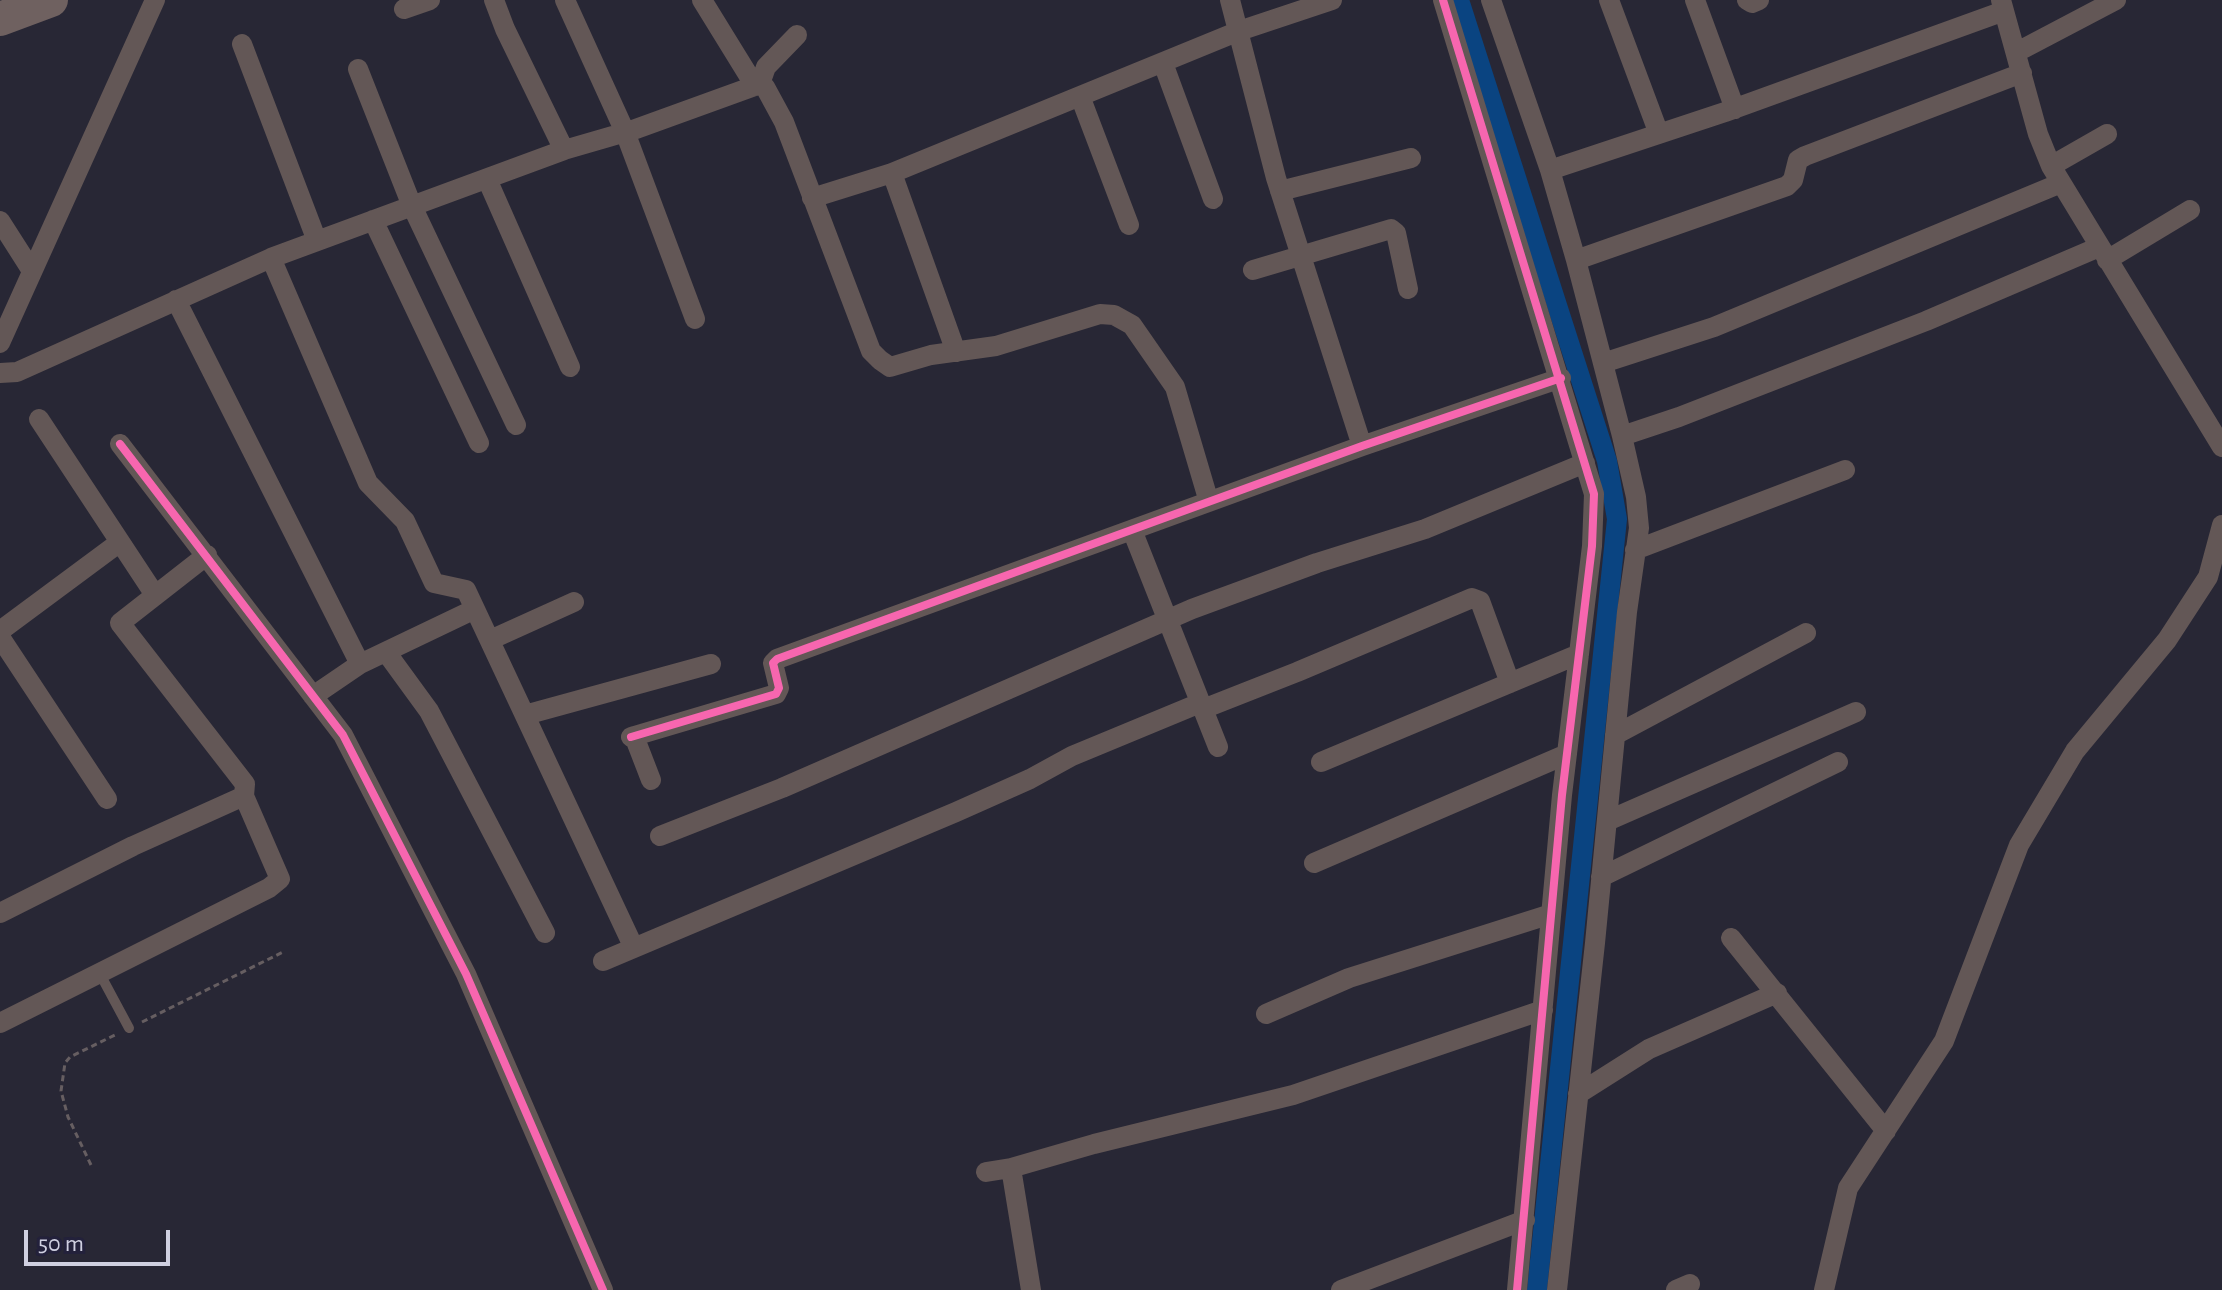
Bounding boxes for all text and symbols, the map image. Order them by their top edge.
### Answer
scale bar [28,1214,174,1264]
text: 50 m [38,1232,84,1256]

